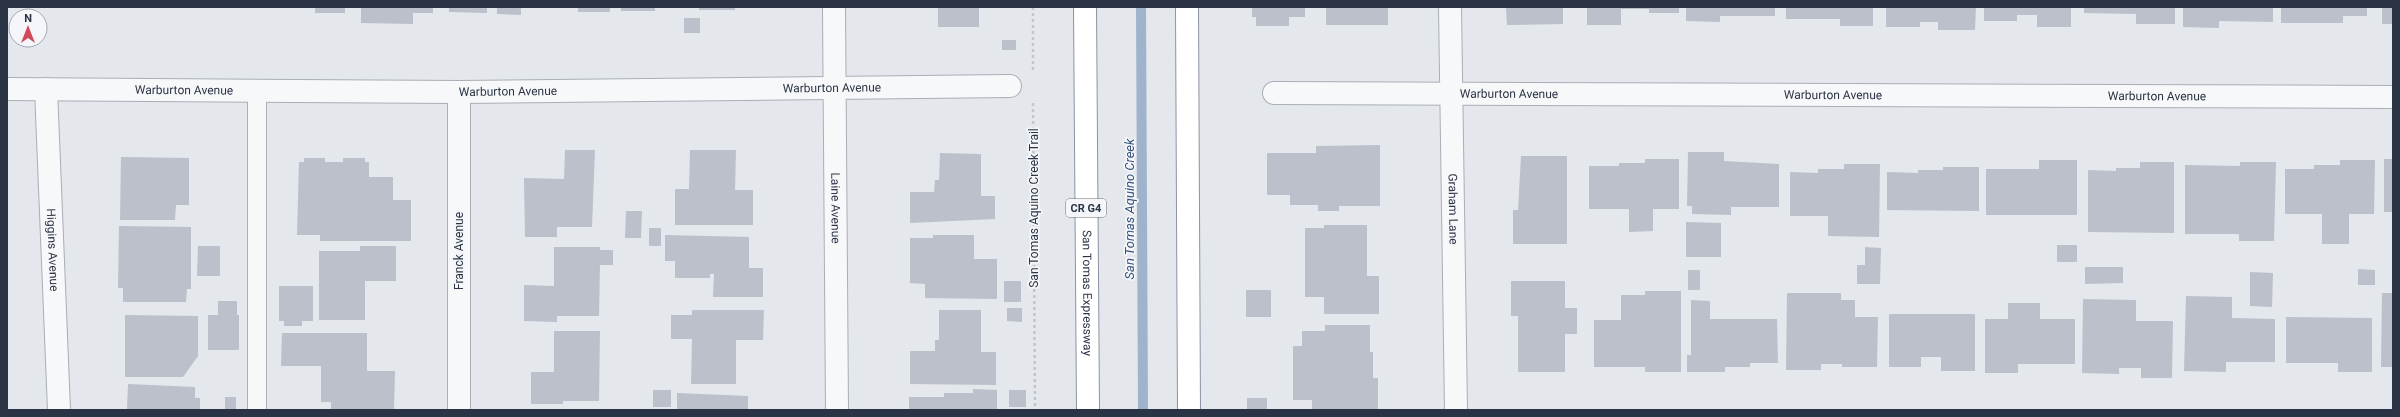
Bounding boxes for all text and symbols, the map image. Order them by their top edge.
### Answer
north arrow [8,8,48,48]
text: N [24,12,32,25]
street label: Warburton Avenue [783,80,881,95]
street label: Warburton Avenue [135,83,233,98]
street label: Warburton Avenue [459,84,557,99]
street label: Warburton Avenue [1460,87,1558,101]
street label: Warburton Avenue [1784,88,1882,102]
street label: Warburton Avenue [2108,89,2206,103]
street label: San Tomas Aquino Creek Trail [1027,128,1041,288]
water label: San Tomas Aquino Creek [1122,138,1137,279]
street label: Laine Avenue [828,172,843,244]
street label: Graham Lane [1445,173,1461,245]
road number: CR G4 [1066,199,1106,217]
street label: Higgins Avenue [44,208,61,292]
street label: Franck Avenue [452,212,466,290]
street label: San Tomas Expressway [1080,230,1095,356]

